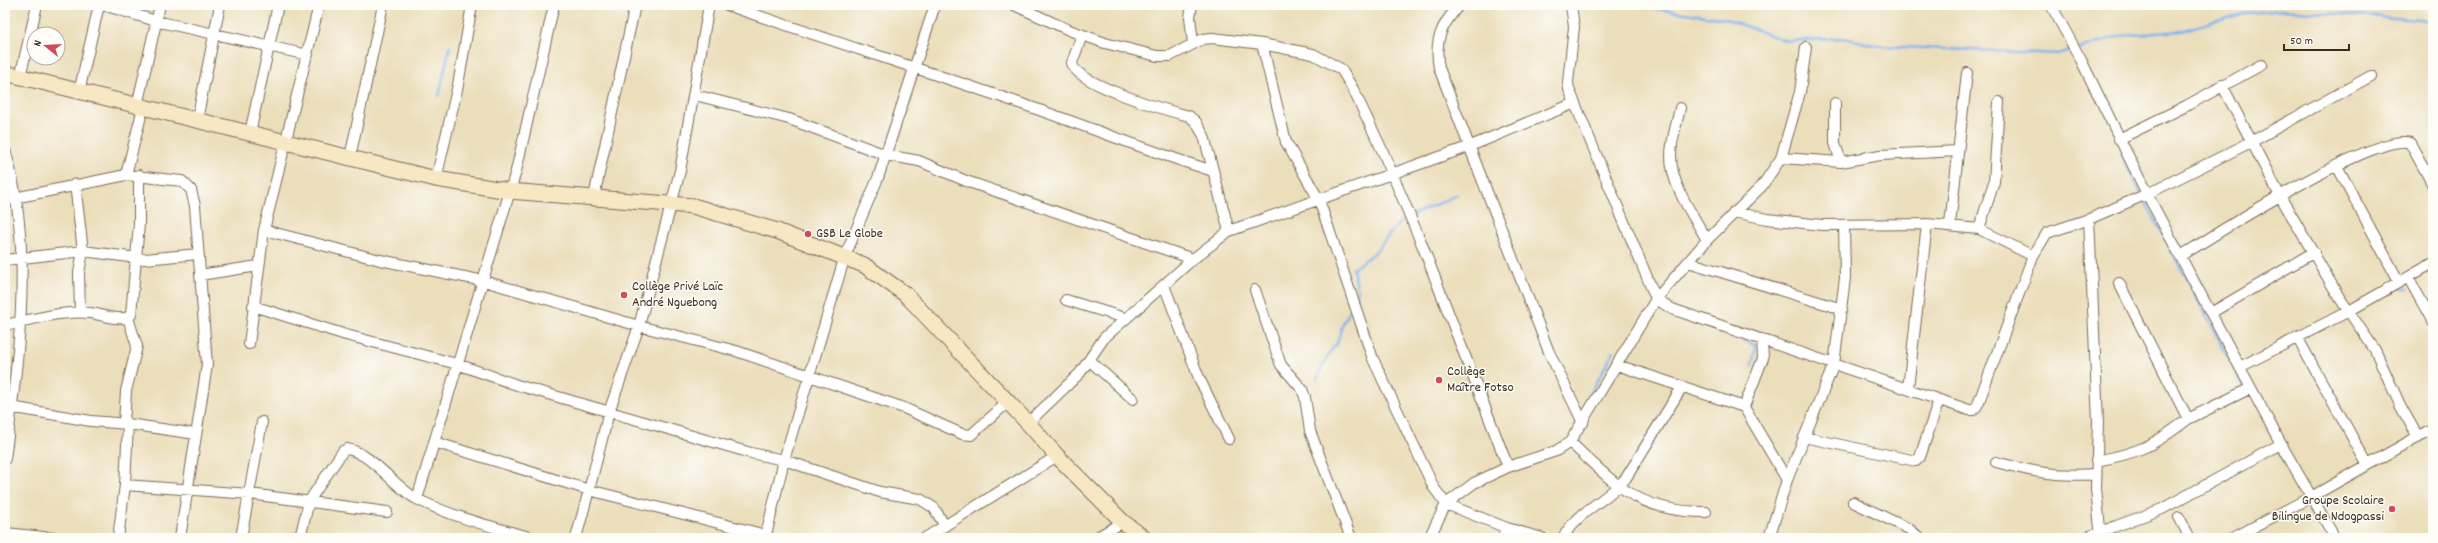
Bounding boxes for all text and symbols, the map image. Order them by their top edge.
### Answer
north arrow [26,26,66,66]
scale bar [2284,26,2349,52]
text: 50 m [2290,33,2313,50]
text: N [30,38,47,49]
place label: GSB Le Globe [816,224,883,244]
marker: GSB Le Globe [803,229,813,239]
place label: Collège Privé Laïc André Nguebong [632,277,723,313]
marker: Collège Privé Laïc André Nguebong [619,290,629,300]
place label: Collège Maître Fotso [1447,362,1514,398]
marker: Collège Maître Fotso [1434,375,1444,385]
place label: Groupe Scolaire Bilingue de Ndogpassi [2272,491,2384,527]
marker: Groupe Scolaire Bilingue de Ndogpassi [2387,504,2397,514]

